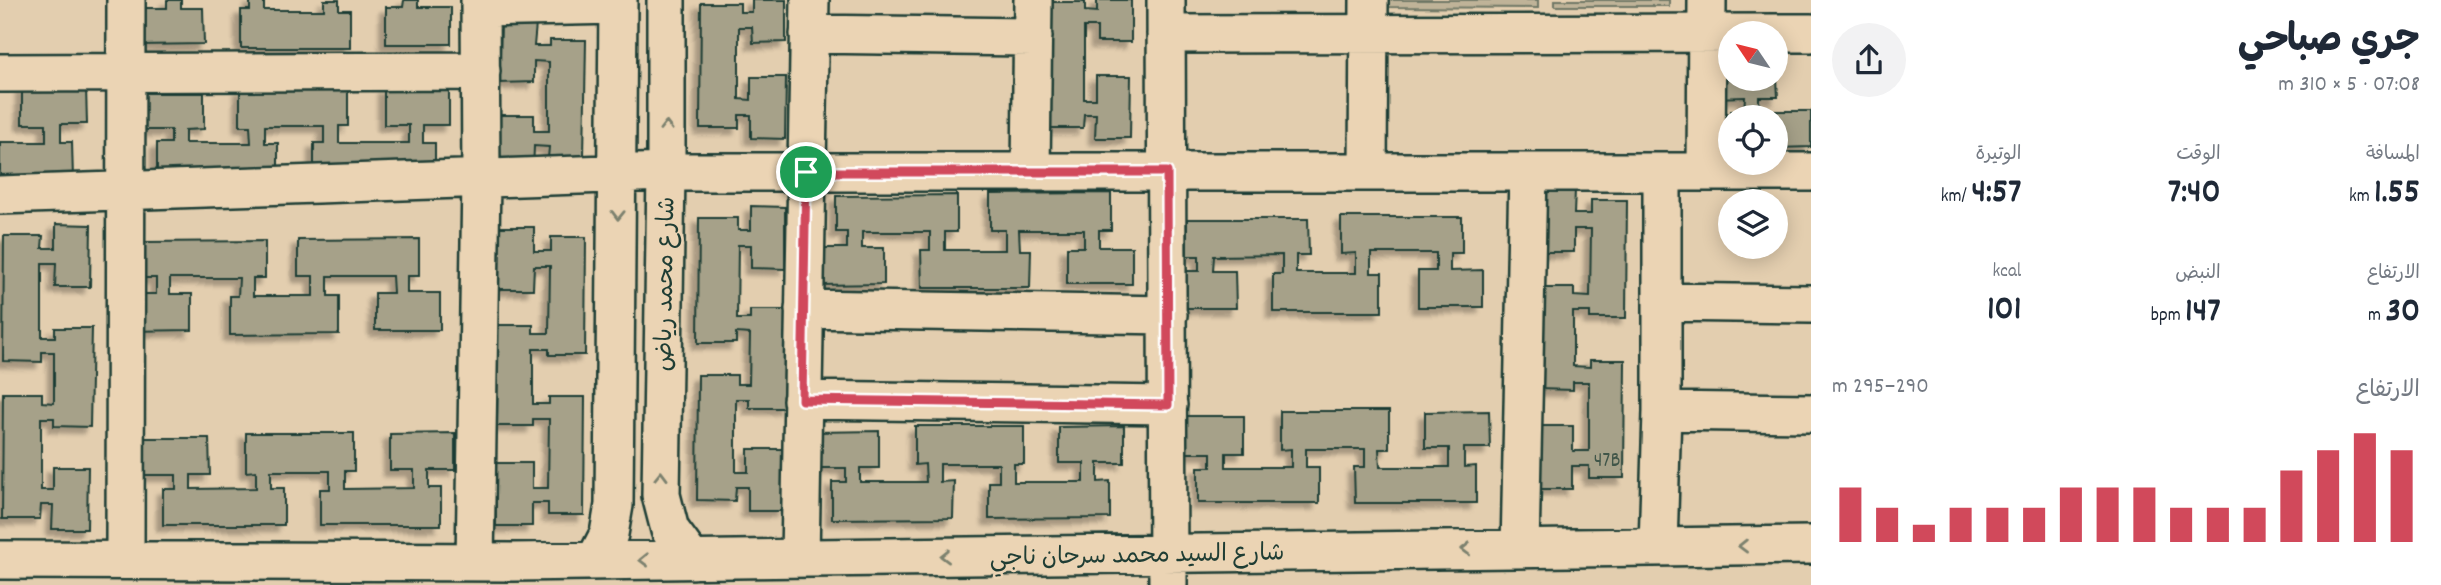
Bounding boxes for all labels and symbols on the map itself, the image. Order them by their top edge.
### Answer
north arrow [1718,21,1788,91]
one-way arrow [658,120,674,130]
pin [776,142,836,202]
street label: شارع محمد رياض [648,196,686,372]
one-way arrow [610,210,625,221]
house number: 47B [1594,447,1620,477]
one-way arrow [653,470,669,480]
street label: شارع السيد محمد سرحان ناجي [989,537,1285,578]
one-way arrow [1737,538,1748,553]
one-way arrow [1461,542,1472,557]
one-way arrow [939,549,950,564]
one-way arrow [638,553,649,568]

